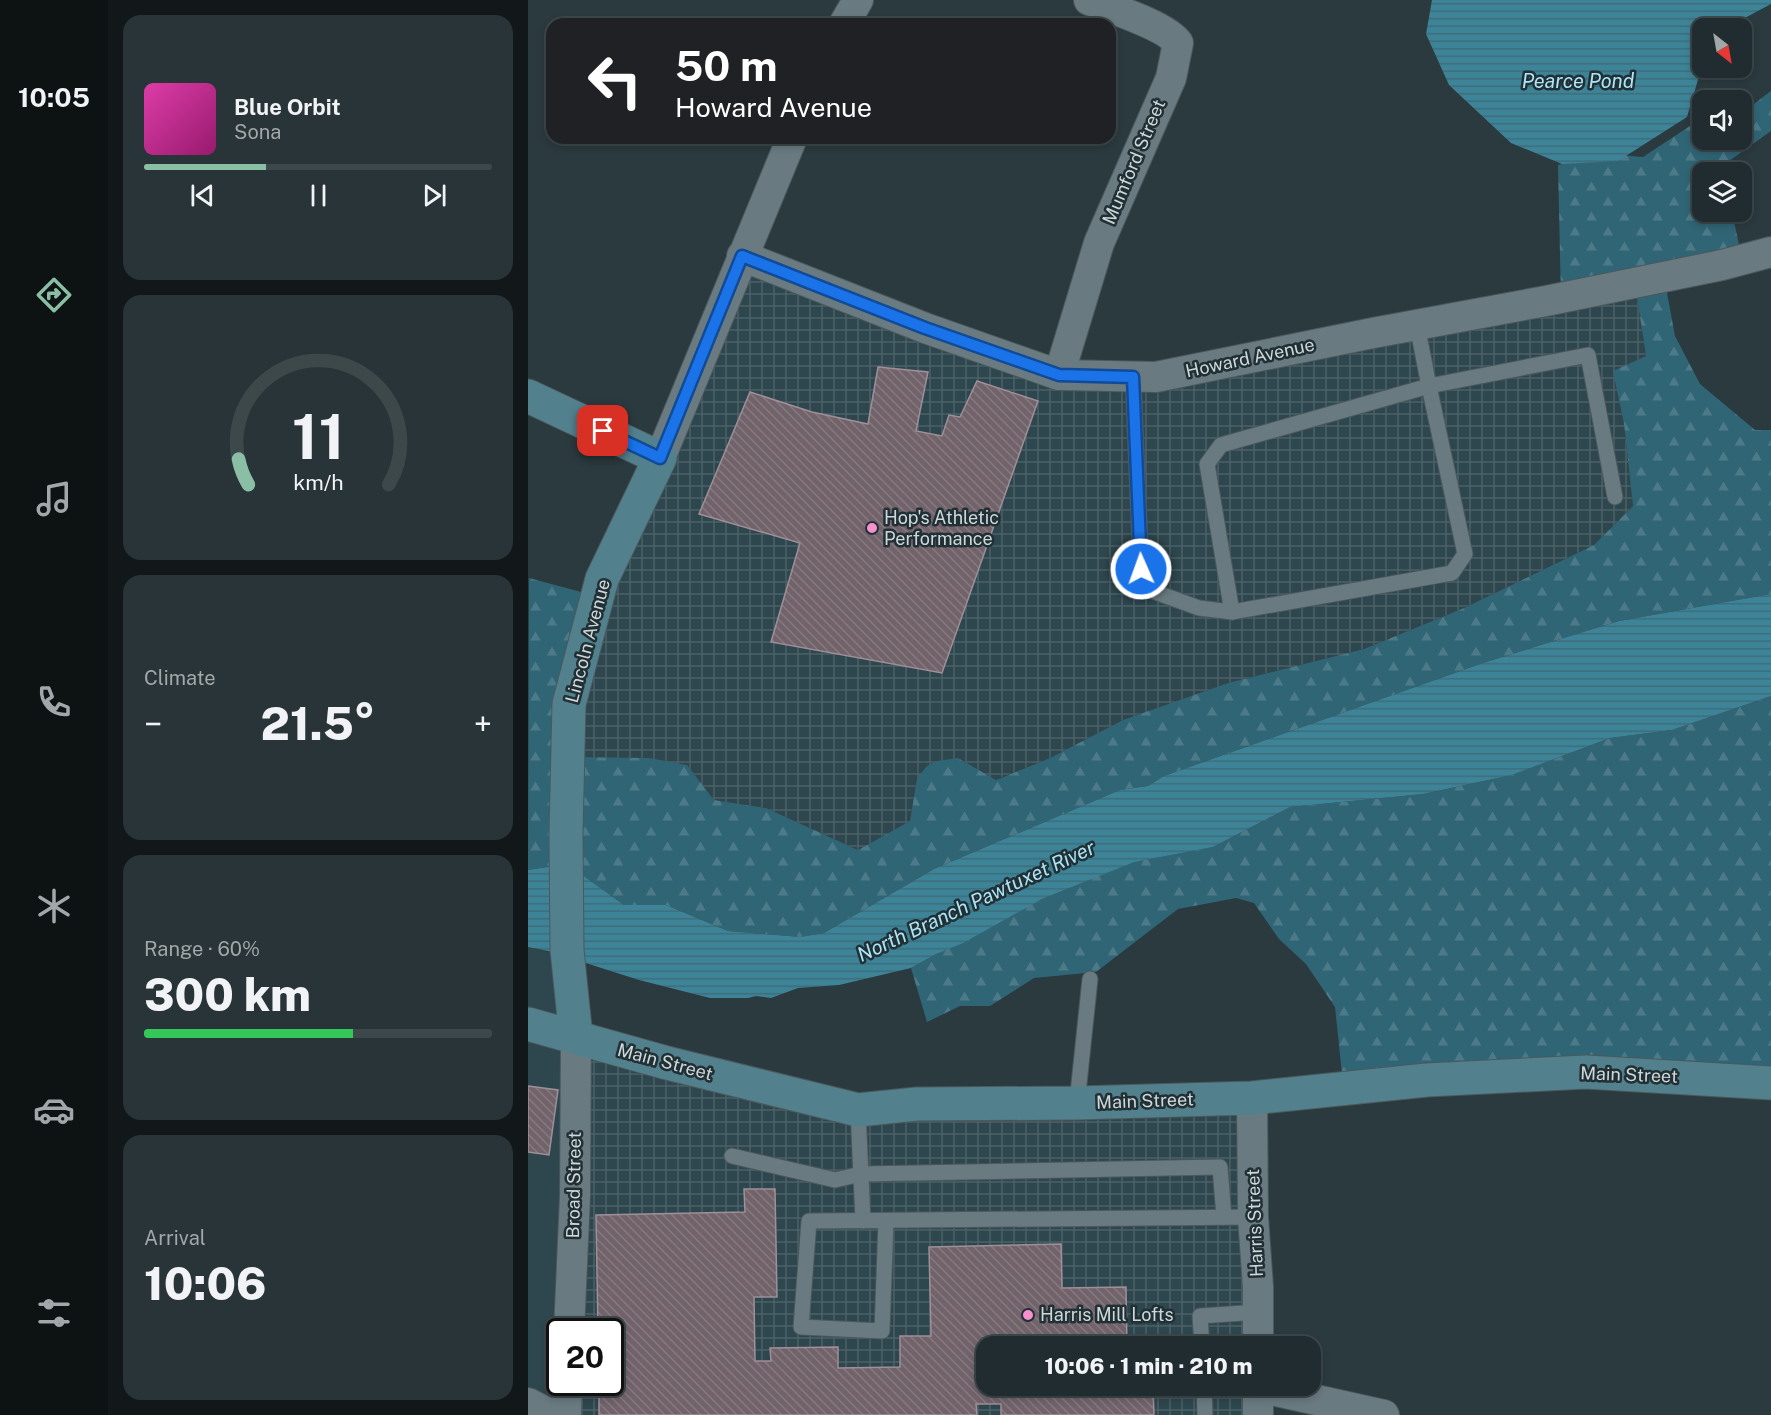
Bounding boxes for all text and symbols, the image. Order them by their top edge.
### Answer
north arrow [1692,18,1752,78]
map controls [1692,18,1752,222]
text: 50 m [675,41,778,90]
icon: left [576,42,654,120]
water label: Pearce Pond [1522,69,1635,93]
text: 10:05 [18,81,90,113]
button: sound [1692,90,1752,150]
text: Howard Avenue [675,91,872,123]
text: Blue Orbit [234,94,341,120]
street label: Mumford Street [1098,96,1169,227]
text: Sona [234,120,281,144]
button: layers [1692,162,1752,222]
icon: previous [186,179,219,212]
icon: pause [302,179,335,212]
icon: next [418,179,451,212]
icon: directions [33,274,75,316]
street label: Howard Avenue [1183,334,1316,381]
text: 11 [291,400,345,473]
pin [577,405,628,456]
icon: arrive [586,414,619,447]
text: km/h [293,470,343,495]
icon: music [33,478,75,520]
place label: Hop's Athletic Performance [884,507,999,549]
marker: Hop's Athletic Performance [865,521,879,535]
position arrow [1109,537,1173,601]
street label: Lincoln Avenue [561,577,614,705]
text: Climate [144,666,216,690]
icon: phone [33,681,75,723]
text: 21.5° [261,697,375,750]
text: − [144,705,162,743]
text: + [474,705,492,743]
water label: North Branch Pawtuxet River [853,835,1099,967]
icon: climate [33,885,75,927]
text: Range · 60% [144,937,260,961]
text: 300 km [144,968,311,1021]
street label: Main Street [615,1039,715,1084]
street label: Main Street [1580,1062,1678,1087]
street label: Main Street [1096,1088,1194,1113]
icon: car [33,1089,75,1131]
street label: Broad Street [562,1131,585,1239]
street label: Harris Street [1242,1169,1267,1277]
text: Arrival [144,1226,206,1250]
text: 10:06 [144,1257,267,1310]
icon: filters [33,1292,75,1334]
place label: Harris Mill Lofts [1040,1304,1174,1325]
marker: Harris Mill Lofts [1021,1308,1035,1322]
speed limit sign: 20 [546,1318,624,1396]
text: 10:06 · 1 min · 210 m [1044,1353,1253,1379]

